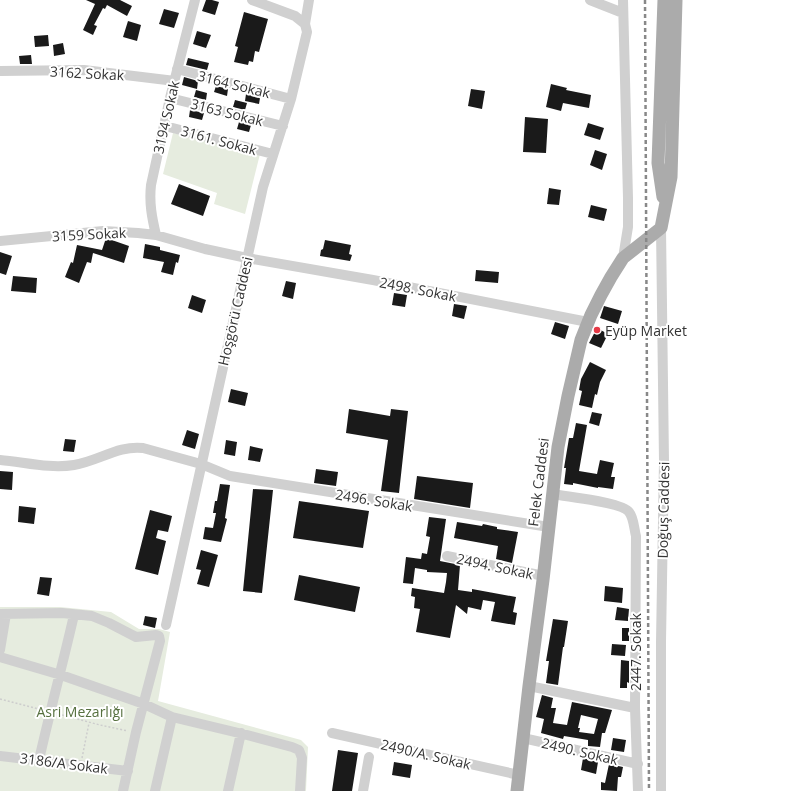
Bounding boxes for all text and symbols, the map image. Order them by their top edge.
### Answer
street label: 3162 Sokak [49,62,125,84]
street label: 3164 Sokak [196,66,273,102]
street label: 3194 Sokak [148,78,184,155]
street label: 3163 Sokak [189,94,266,130]
street label: 3161. Sokak [179,121,260,159]
street label: 3159 Sokak [51,223,127,245]
street label: Hoşgörü Caddesi [213,255,257,367]
street label: 2498. Sokak [378,272,459,306]
place label: Eyüp Market [605,321,687,340]
marker: Eyüp Market [592,325,602,335]
street label: Felek Caddesi [523,437,553,527]
street label: Doğuş Caddesi [653,461,673,559]
street label: 2496. Sokak [334,485,415,516]
street label: 2494. Sokak [455,549,536,584]
street label: 2447. Sokak [626,612,645,691]
park label: Asri Mezarlığı [36,702,124,721]
street label: 2490. Sokak [540,733,621,769]
street label: 2490/A. Sokak [379,734,474,774]
street label: 3186/A Sokak [19,748,110,778]

